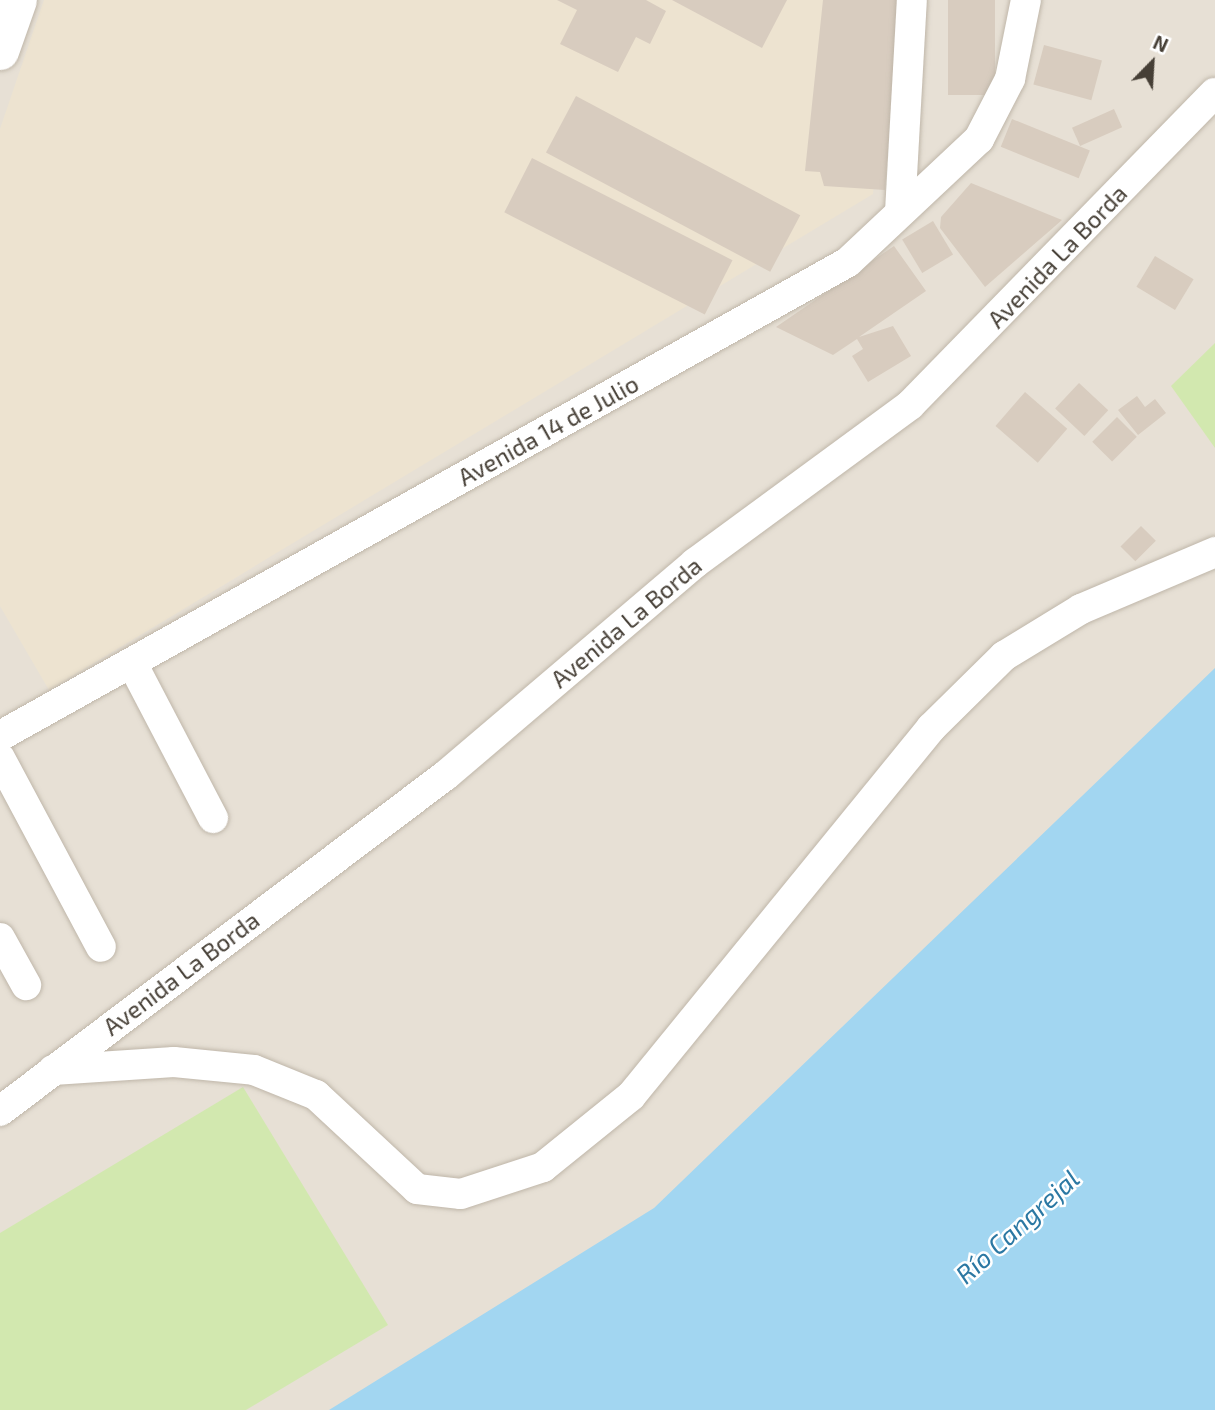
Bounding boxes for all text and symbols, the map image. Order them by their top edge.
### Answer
north arrow [1117,28,1187,98]
text: N [1150,30,1172,57]
street label: Avenida La Borda [981,178,1133,334]
street label: Avenida 14 de Julio [453,368,643,492]
street label: Avenida La Borda [545,551,707,693]
street label: Avenida La Borda [97,905,265,1041]
water label: Río Cangrejal [949,1162,1085,1290]

